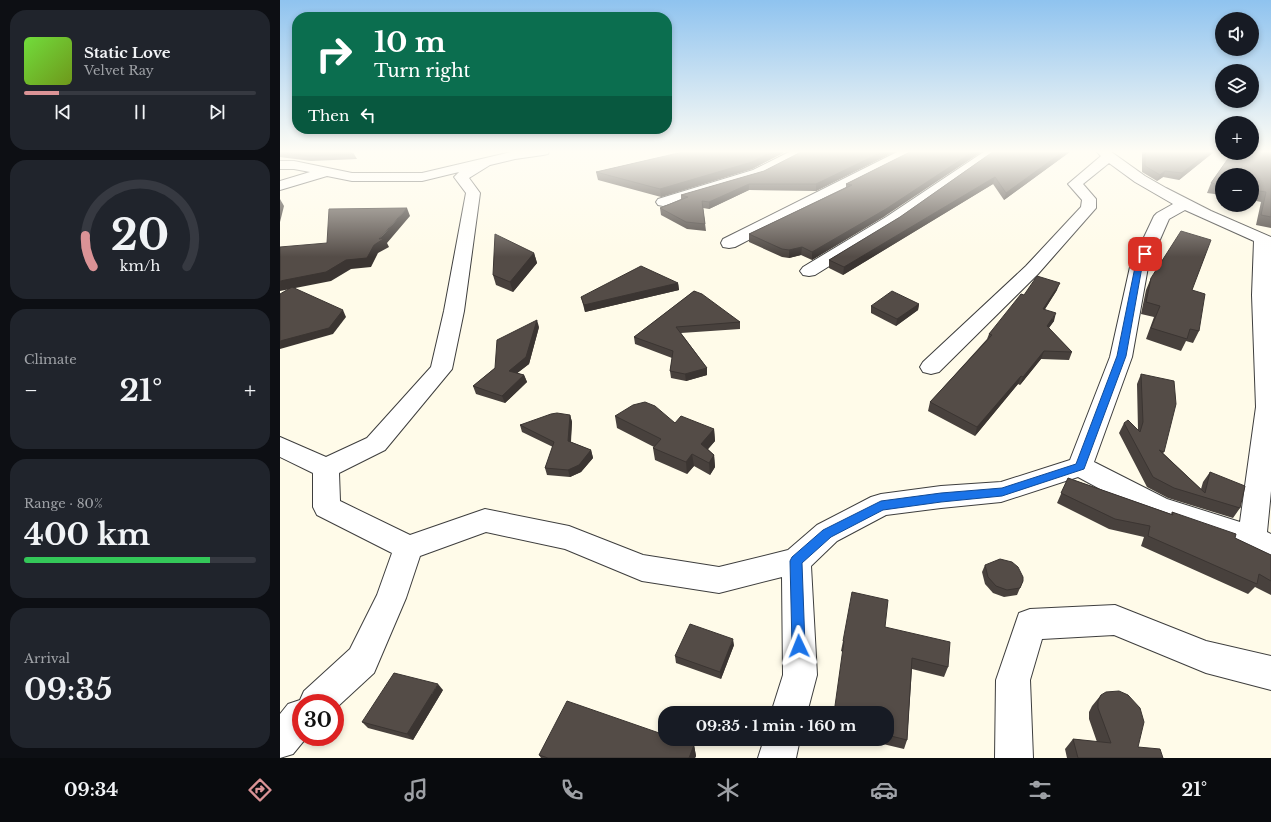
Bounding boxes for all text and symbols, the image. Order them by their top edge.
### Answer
map controls [1215,12,1259,212]
button: sound [1215,12,1259,56]
text: 10 m [374,25,446,60]
icon: right [308,28,360,80]
text: Static Love [84,43,170,62]
text: Turn right [374,60,470,82]
text: Velvet Ray [84,62,154,79]
button: layers [1215,64,1259,108]
icon: previous [52,101,74,123]
icon: pause [129,101,151,123]
icon: next [206,101,228,123]
icon: left [357,104,379,126]
text: Then [308,106,349,125]
button: + [1215,116,1259,160]
button: − [1215,168,1259,212]
text: 20 [111,210,169,261]
pin [1128,237,1162,271]
icon: arrive [1134,243,1156,265]
text: km/h [120,257,160,275]
text: Climate [24,351,77,368]
text: 21° [120,372,162,409]
text: − [24,377,38,404]
text: + [244,377,256,404]
text: Range · 80% [24,495,103,512]
text: 400 km [24,516,150,553]
position arrow [778,625,820,667]
text: Arrival [24,650,70,667]
text: 09:35 [24,671,112,708]
speed limit sign: 30 [292,694,344,746]
text: 09:35 · 1 min · 160 m [696,716,856,735]
icon: directions [246,776,274,804]
icon: music [402,776,430,804]
icon: phone [558,776,586,804]
icon: climate [714,776,742,804]
icon: car [870,776,898,804]
icon: filters [1026,776,1054,804]
text: 09:34 [64,779,118,801]
text: 21° [1181,779,1207,801]

